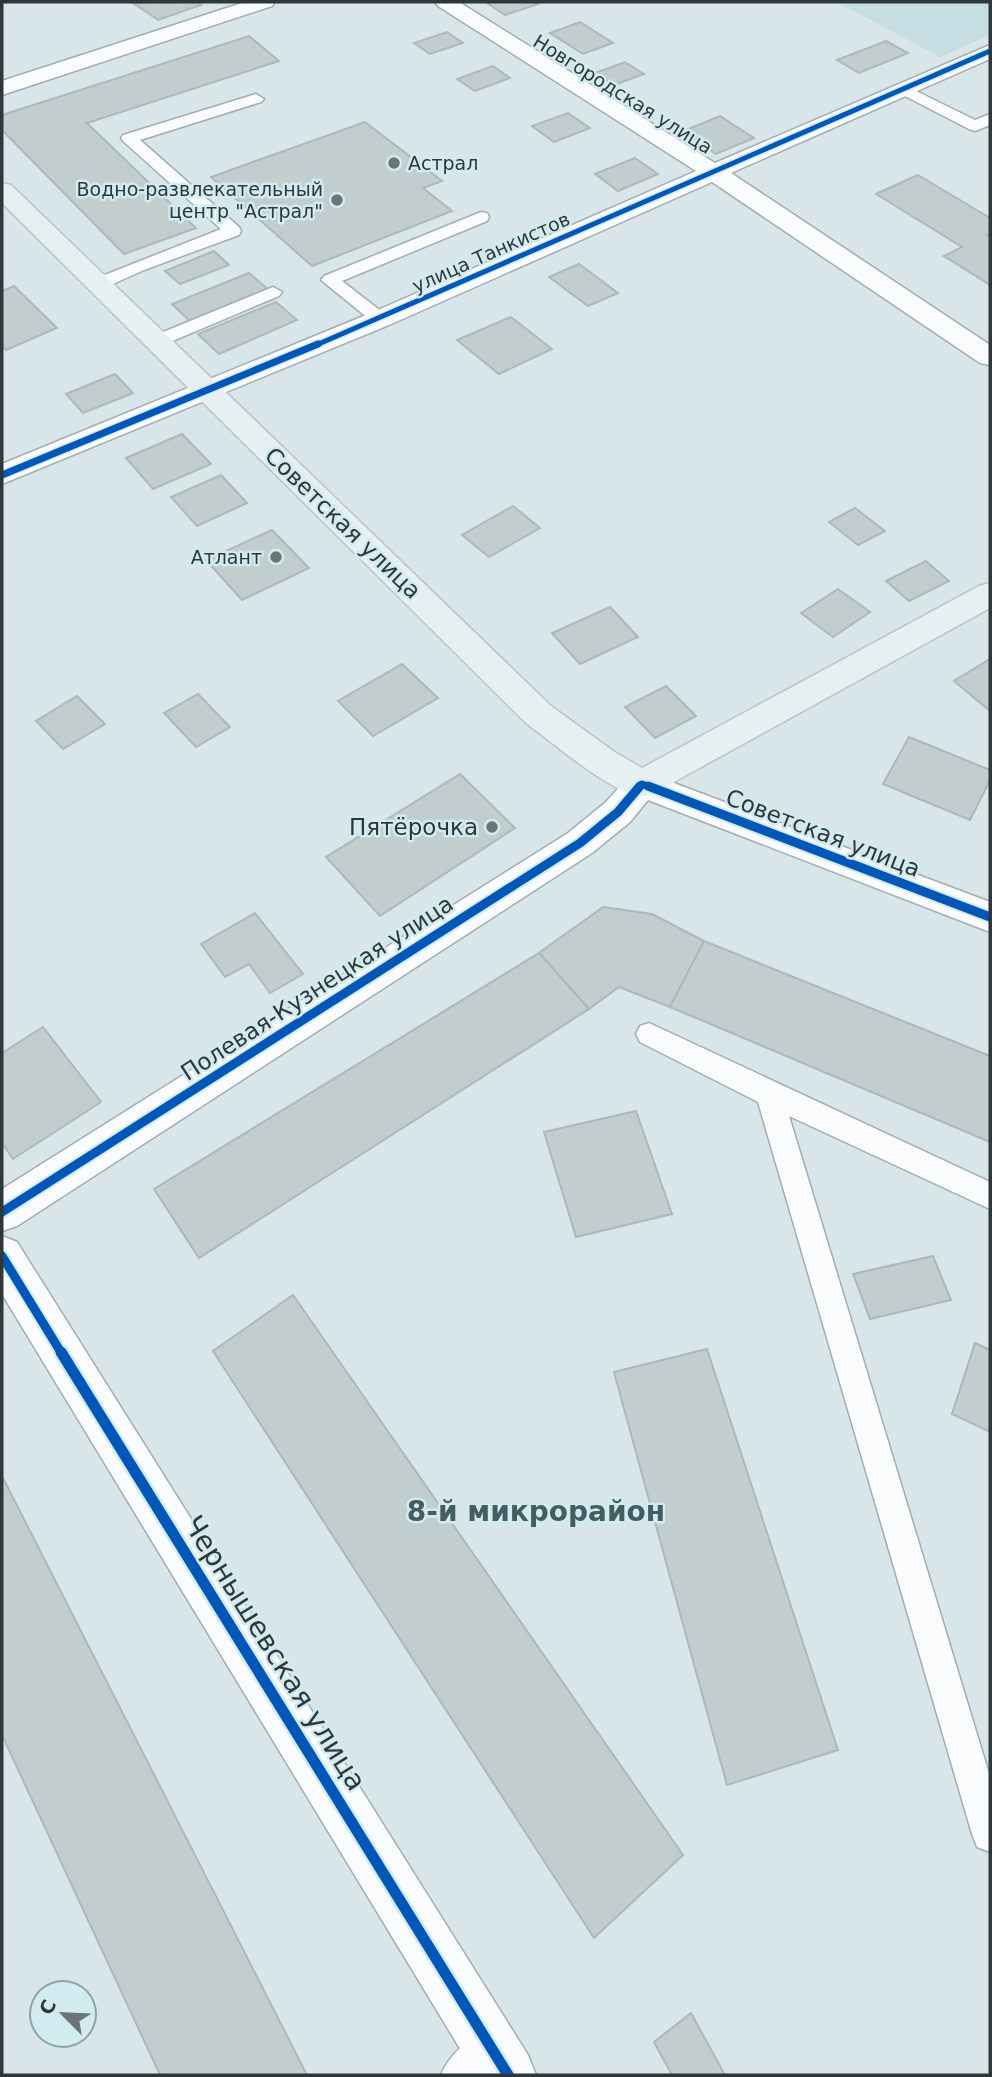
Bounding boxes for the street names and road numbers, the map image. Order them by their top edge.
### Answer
street label: Новгородская улица [529,30,717,158]
street label: улица Танкистов [409,207,573,297]
street label: Советская улица [260,442,426,604]
street label: Советская улица [722,784,924,882]
street label: Полевая-Кузнецкая улица [176,890,458,1086]
street label: Чернышевская улица [177,1509,373,1797]

